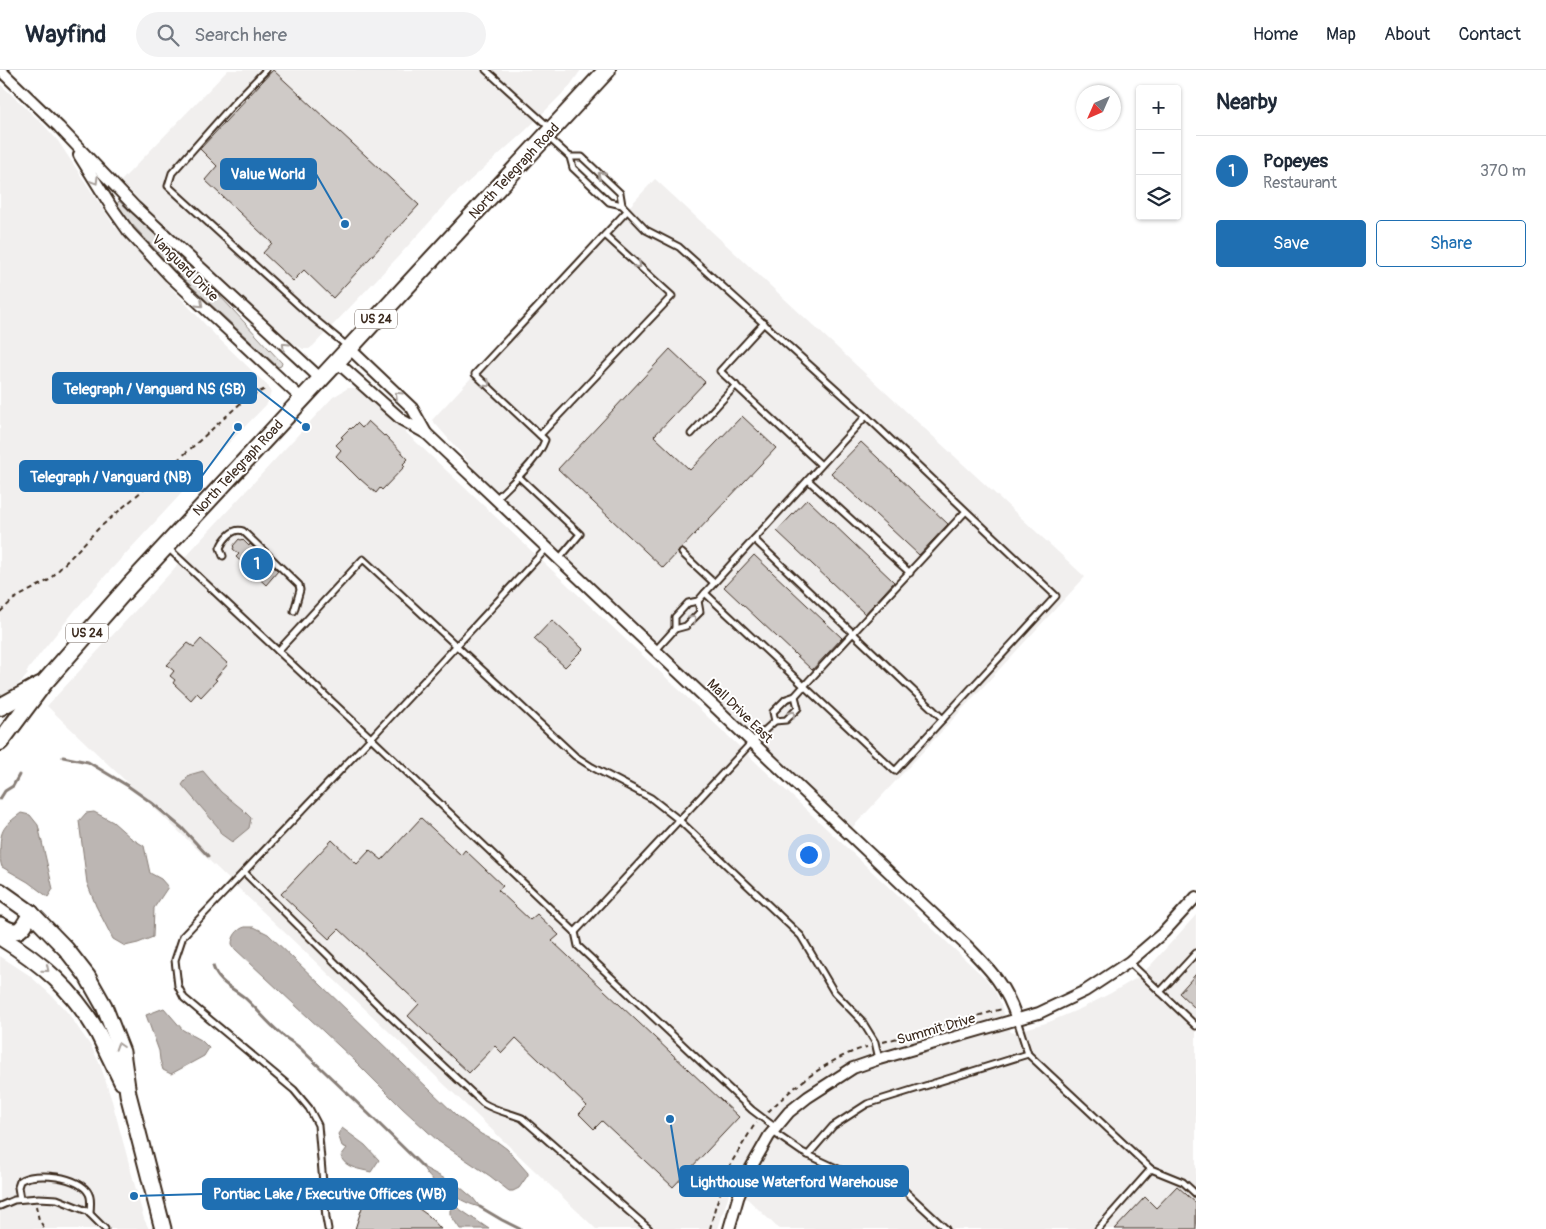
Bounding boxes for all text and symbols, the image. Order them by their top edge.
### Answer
search box [136,12,486,57]
text: Wayfind [25,20,106,49]
icon: search [154,21,182,49]
text: Search here [194,23,287,47]
text: Home [1253,23,1298,46]
text: Map [1326,23,1356,46]
text: About [1384,23,1430,46]
text: Contact [1458,23,1521,46]
north arrow [1076,85,1121,130]
map controls [1136,85,1181,220]
button: + [1136,85,1181,130]
text: Nearby [1216,89,1277,116]
street label: North Telegraph Road [465,119,563,223]
button: − [1136,130,1181,175]
text: Popeyes [1263,149,1328,173]
callout: Value World [221,159,316,189]
text: 1 [1229,161,1235,181]
text: 370 m [1480,161,1526,181]
text: Value World [231,165,305,184]
one-way arrow [597,172,606,181]
text: Restaurant [1263,173,1337,193]
one-way arrow [88,175,98,184]
button: layers [1136,175,1181,220]
button: Save [1216,220,1366,267]
button: Share [1376,220,1526,267]
street label: Vanguard Drive [148,231,222,305]
one-way arrow [633,260,642,269]
one-way arrow [194,298,203,307]
road number: US 24 [355,310,397,328]
one-way arrow [281,343,290,352]
callout: Telegraph / Vanguard NS (SB) [53,373,256,403]
one-way arrow [481,378,490,387]
text: Telegraph / Vanguard NS (SB) [63,380,246,399]
one-way arrow [395,392,404,401]
street label: North Telegraph Road [189,416,287,520]
callout: Telegraph / Vanguard (NB) [20,461,202,491]
text: Telegraph / Vanguard (NB) [29,468,192,487]
pin: 1 [241,545,273,583]
one-way arrow [688,616,697,625]
road number: US 24 [66,624,108,642]
street label: Mall Drive East [704,675,777,747]
one-way arrow [787,710,796,719]
your location [796,842,822,868]
one-way arrow [40,964,49,972]
street label: Summit Drive [895,1010,977,1048]
one-way arrow [115,1042,125,1050]
callout: Lighthouse Waterford Warehouse [680,1166,908,1196]
text: Lighthouse Waterford Warehouse [690,1173,899,1192]
callout: Pontiac Lake / Executive Offices (WB) [203,1179,457,1209]
text: Pontiac Lake / Executive Offices (WB) [213,1185,447,1204]

